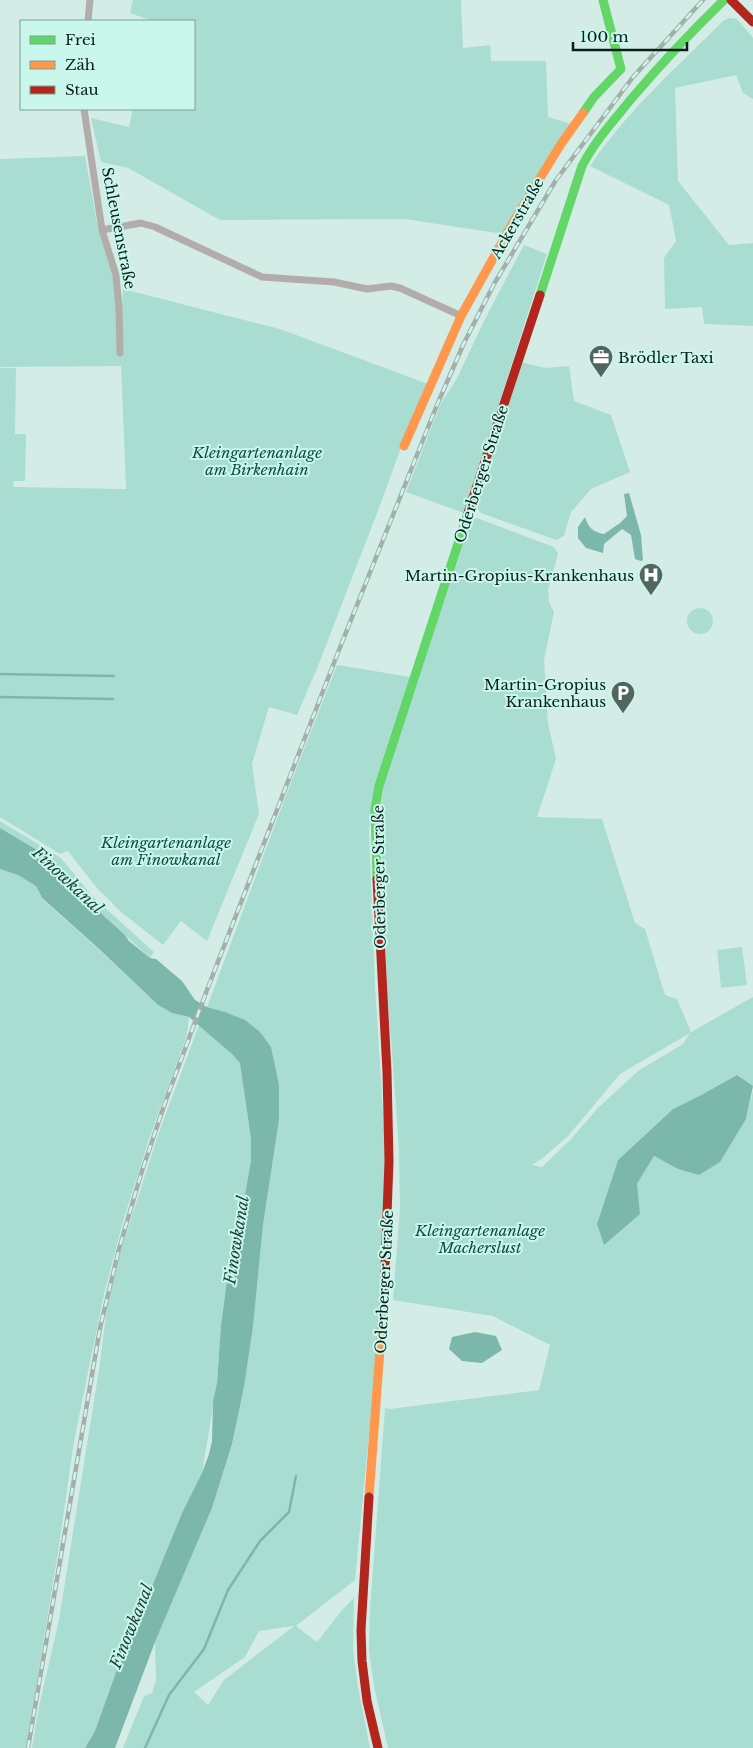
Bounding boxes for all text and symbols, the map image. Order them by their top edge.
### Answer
legend [20,20,195,110]
scale bar [573,20,687,52]
text: 100 m [580,27,629,46]
text: Frei [65,30,96,49]
text: Zäh [65,55,95,74]
text: Stau [65,80,99,99]
street label: Schleusenstraße [98,165,140,291]
street label: Ackerstraße [486,174,548,263]
office icon: Brödler Taxi [588,344,614,378]
place label: Brödler Taxi [618,348,714,367]
street label: Oderberger Straße [450,403,512,545]
park label: Kleingartenanlage am Birkenhain [191,443,322,479]
hospital icon: Martin-Gropius-Krankenhaus [638,562,664,596]
place label: Martin-Gropius-Krankenhaus [405,566,634,585]
place label: Martin-Gropius Krankenhaus [484,675,606,711]
parking icon: Martin-Gropius Krankenhaus [610,680,636,714]
street label: Oderberger Straße [368,805,390,949]
park label: Kleingartenanlage am Finowkanal [100,833,231,869]
water label: Finowkanal [28,842,108,918]
water label: Finowkanal [219,1193,253,1287]
street label: Oderberger Straße [371,1210,397,1354]
park label: Kleingartenanlage Macherslust [414,1221,545,1257]
water label: Finowkanal [105,1580,157,1672]

